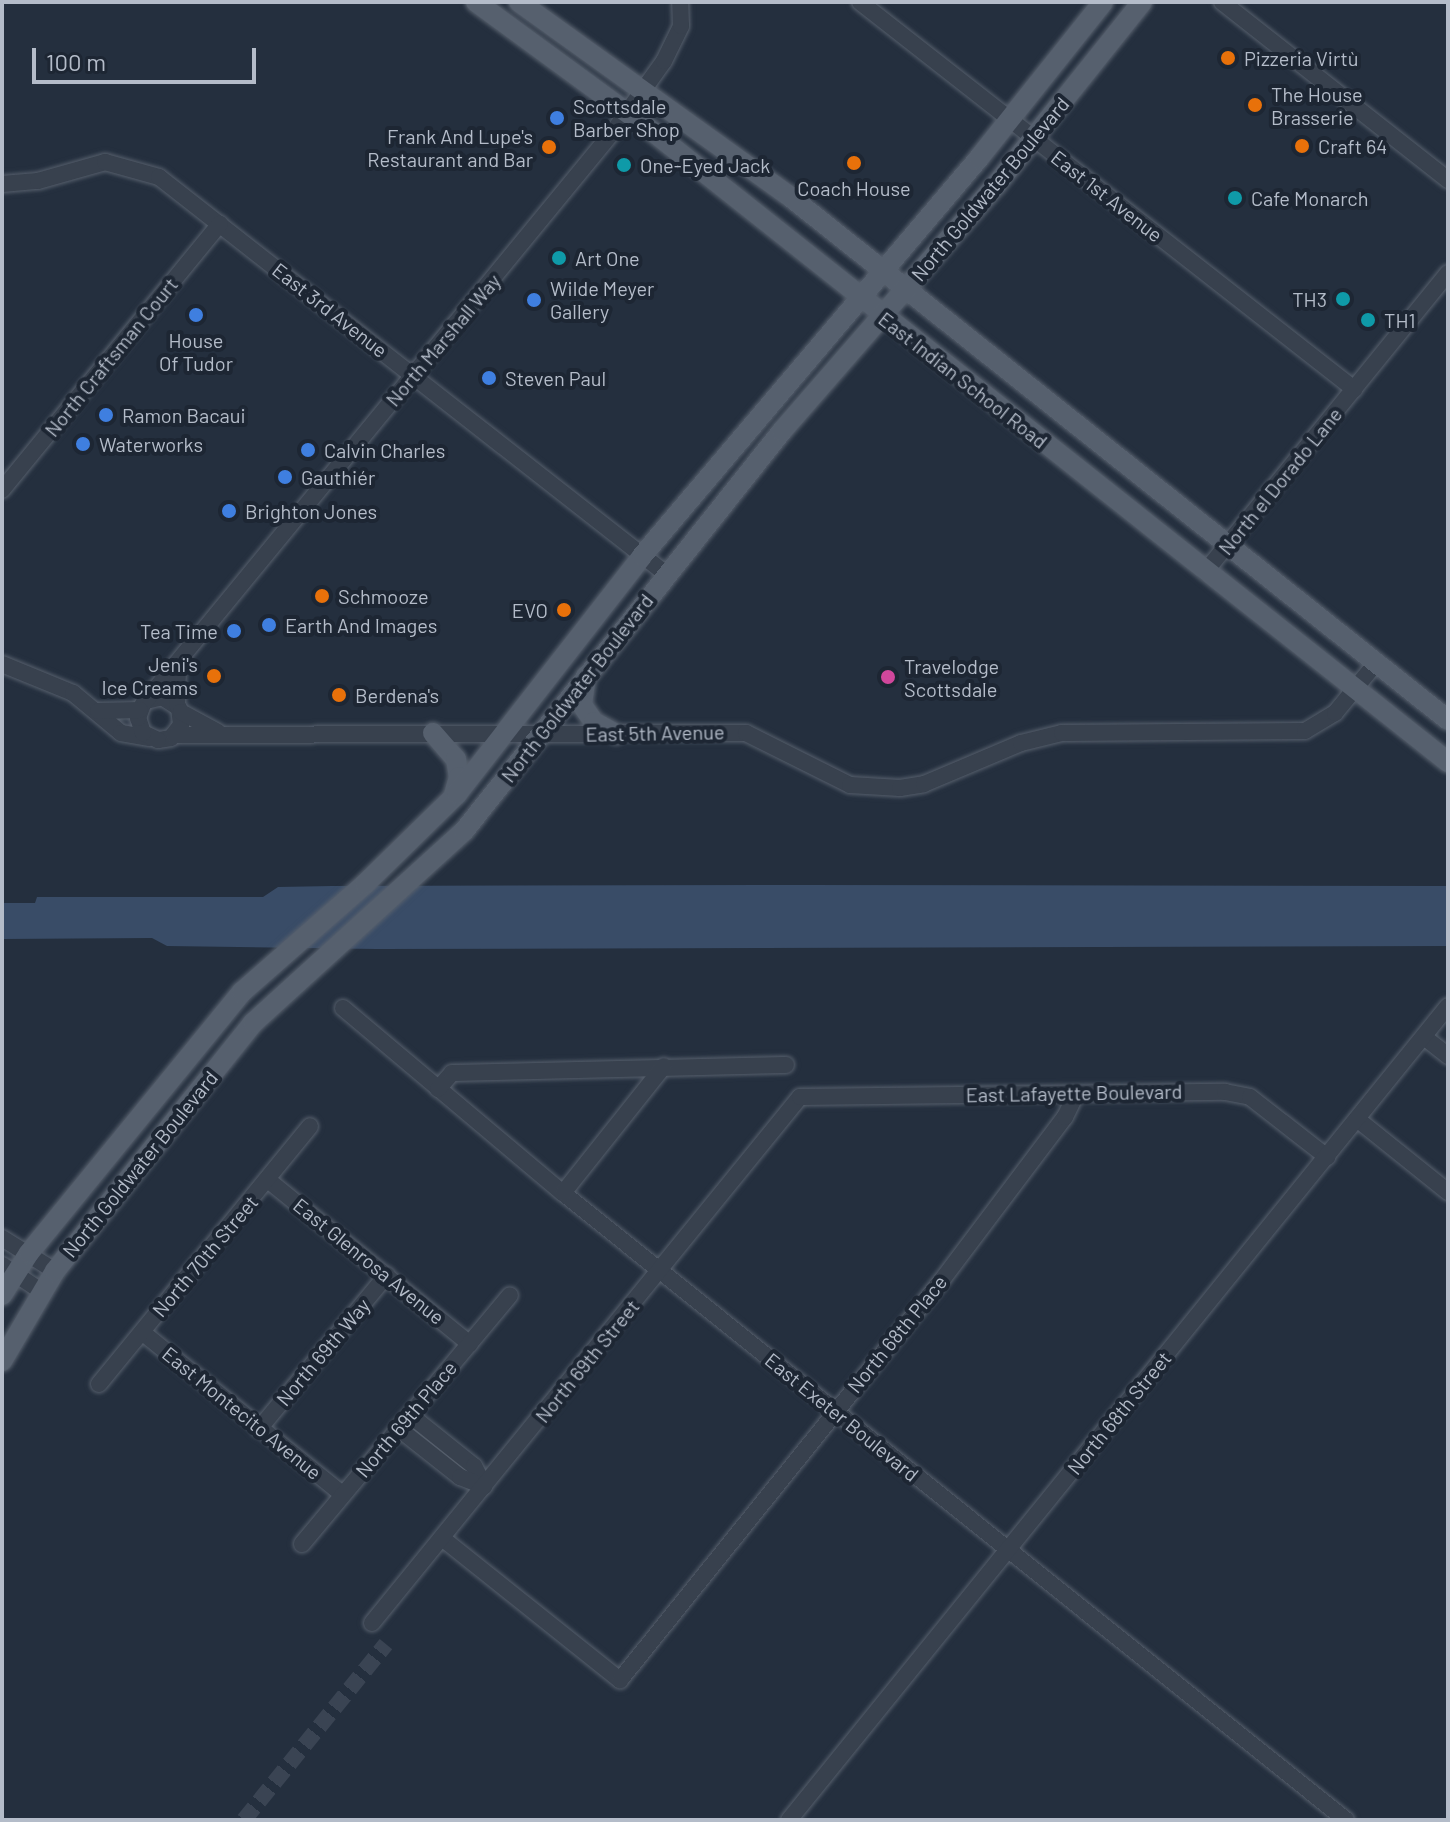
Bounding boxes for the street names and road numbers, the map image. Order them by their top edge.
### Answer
street label: North Goldwater Boulevard [906,92,1074,286]
street label: East 1st Avenue [1047,145,1167,247]
street label: East 3rd Avenue [268,258,392,362]
street label: North Marshall Way [381,269,505,411]
street label: North Craftsman Court [39,273,183,441]
street label: East Indian School Road [874,307,1052,453]
street label: North el Dorado Lane [1213,402,1347,560]
street label: North Goldwater Boulevard [496,589,658,787]
street label: East 5th Avenue [585,720,725,746]
street label: North Goldwater Boulevard [57,1066,223,1262]
street label: East Lafayette Boulevard [965,1079,1183,1107]
street label: North 70th Street [147,1190,263,1322]
street label: East Glenrosa Avenue [289,1193,449,1329]
street label: North 68th Place [842,1270,952,1398]
street label: North 69th Way [271,1293,375,1411]
street label: North 69th Street [530,1295,644,1427]
street label: East Montecito Avenue [158,1341,326,1485]
street label: North 68th Street [1062,1347,1176,1479]
street label: East Exeter Boulevard [760,1348,924,1486]
street label: North 69th Place [350,1356,462,1482]

